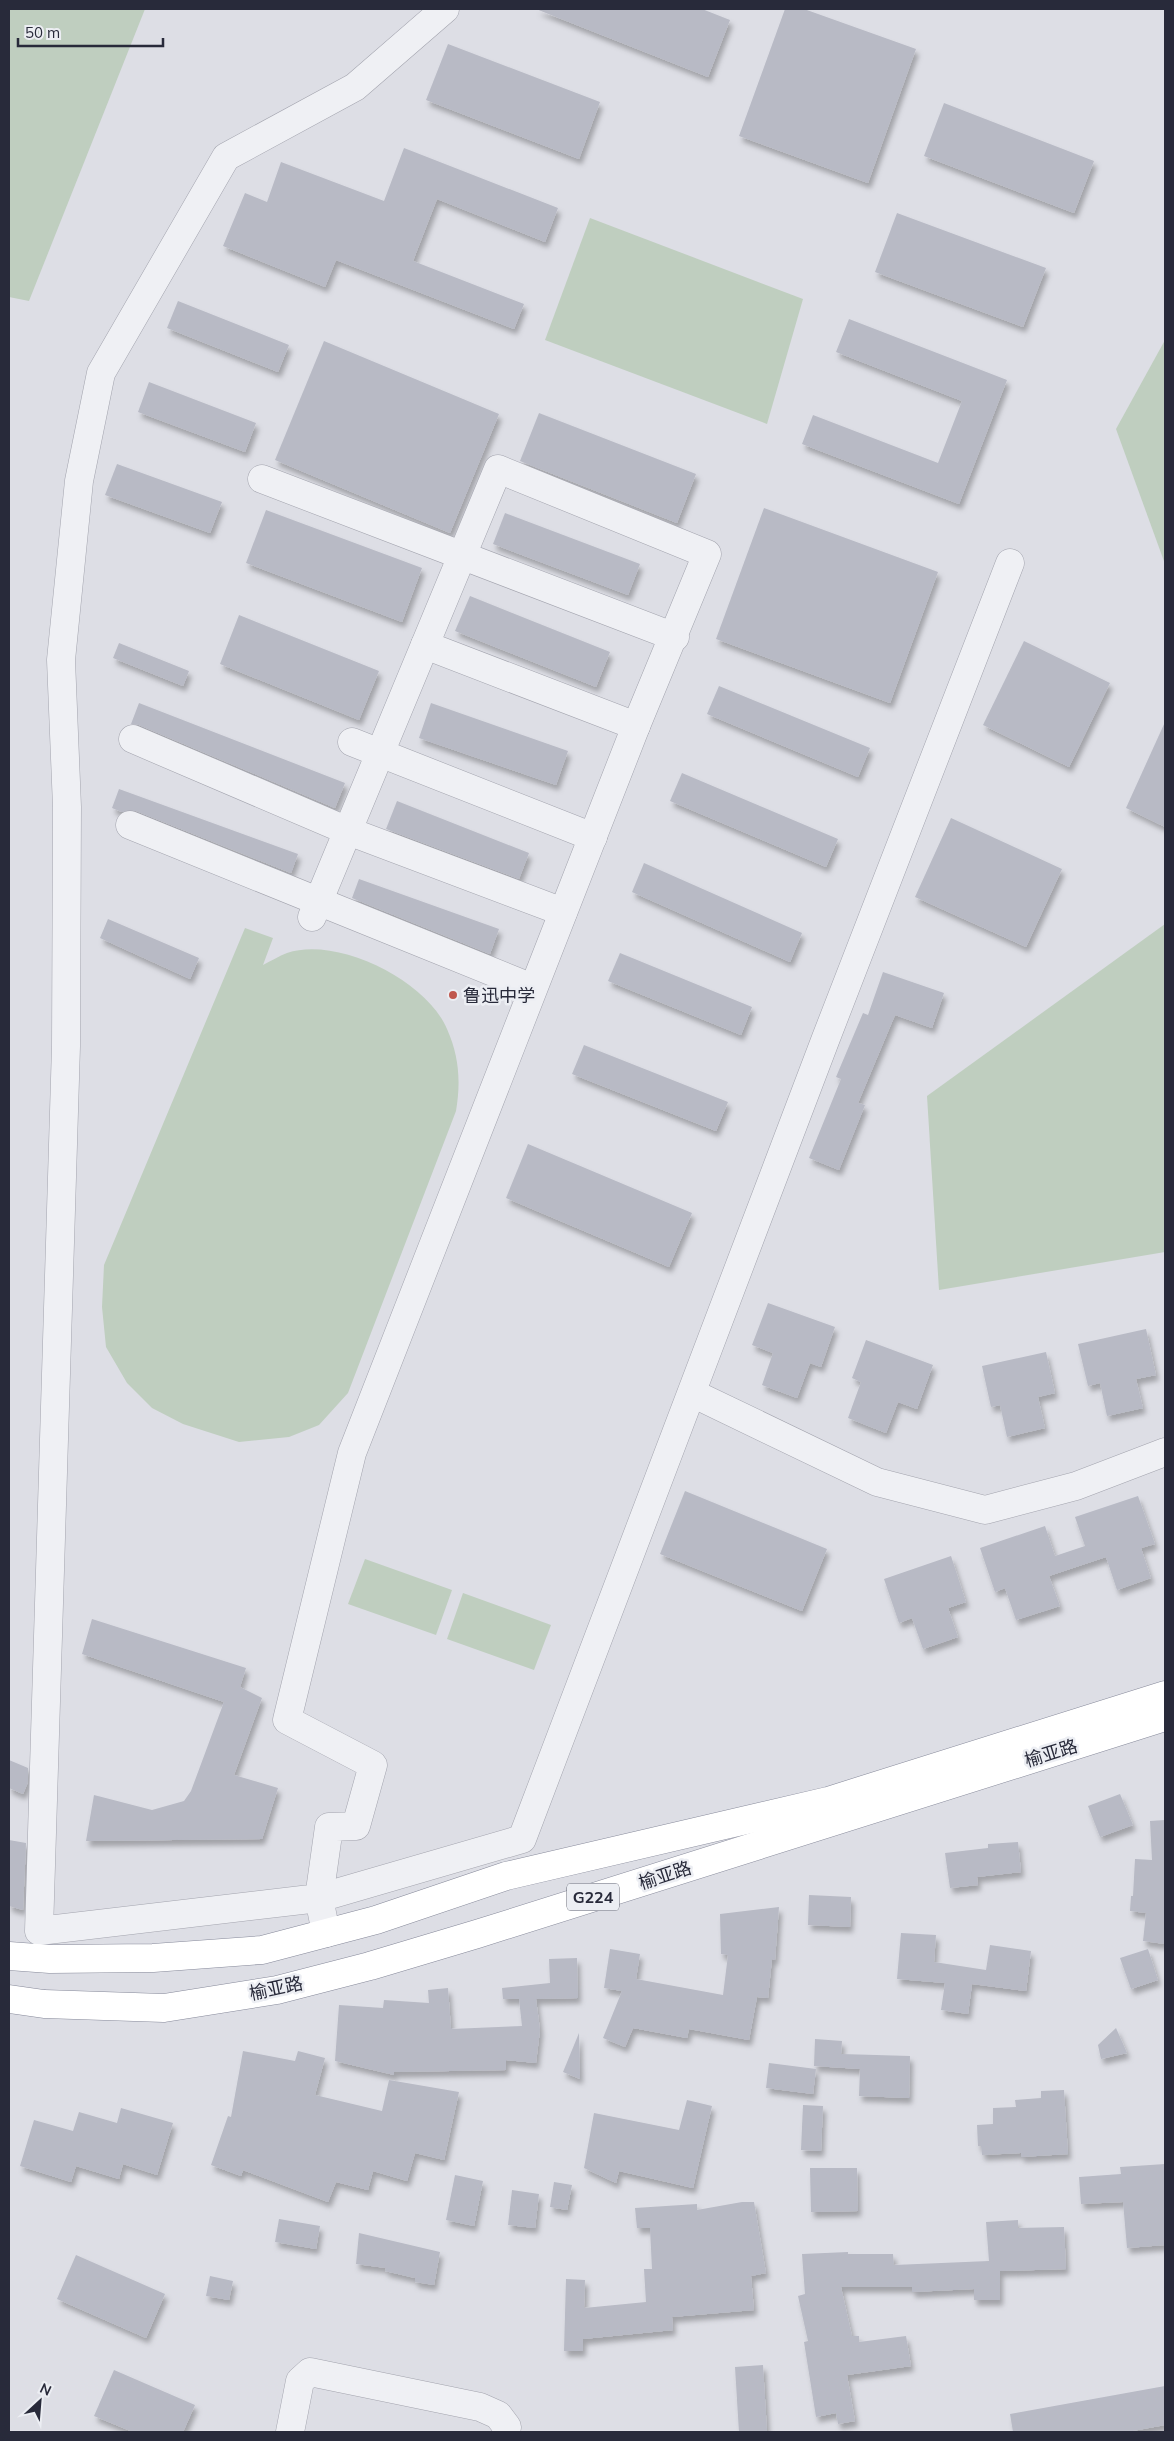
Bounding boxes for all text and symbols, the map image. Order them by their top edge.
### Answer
scale bar [18,15,162,47]
text: 50 m [25,23,60,42]
place label: 鲁迅中学 [463,984,535,1007]
marker: 鲁迅中学 [447,989,459,1001]
street label: 榆亚路 [1022,1734,1080,1772]
street label: 榆亚路 [636,1856,694,1894]
road number: G224 [567,1884,619,1910]
street label: 榆亚路 [247,1971,305,2005]
north arrow [15,2376,65,2426]
text: N [37,2379,54,2400]

